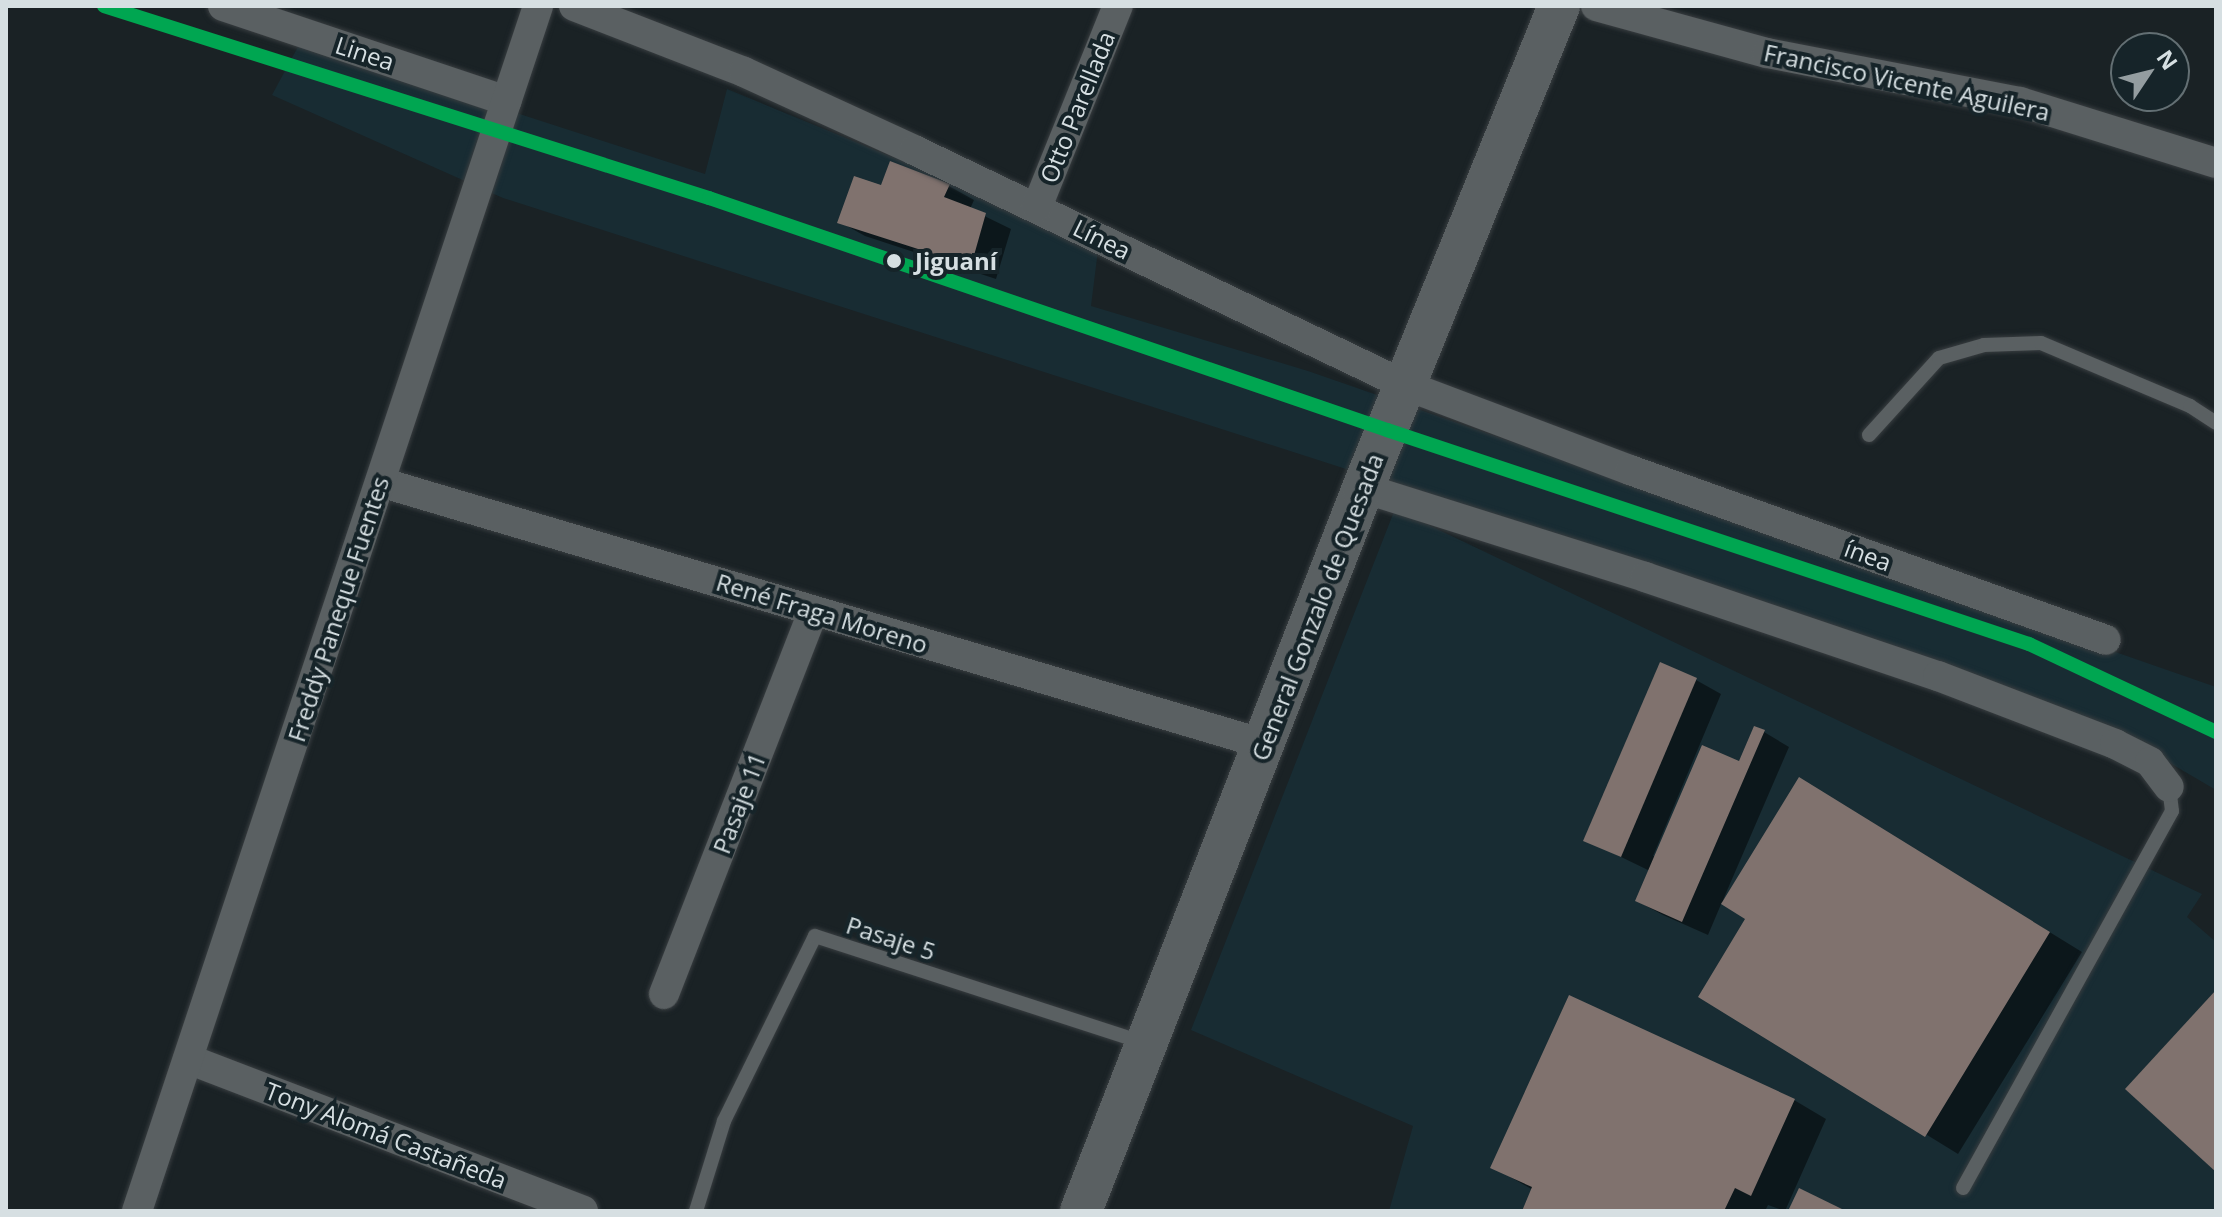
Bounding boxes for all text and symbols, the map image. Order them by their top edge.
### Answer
street label: Otto Parellada [1033,27,1121,187]
street label: Linea [332,30,398,76]
north arrow [2110,32,2190,112]
street label: Francisco Vicente Aguilera [1761,38,2053,126]
text: N [2151,43,2185,75]
street label: Línea [1069,213,1135,265]
marker: Jiguaní [880,247,908,275]
place label: Jiguaní [915,247,997,275]
street label: General Gonzalo de Quesada [1245,449,1389,765]
street label: Freddy Paneque Fuentes [281,473,395,745]
street label: ínea [1841,533,1895,577]
street label: René Fraga Moreno [713,567,931,659]
street label: Pasaje 11 [707,748,771,858]
street label: Pasaje 5 [843,910,939,966]
street label: Tony Alomá Castañeda [261,1076,511,1194]

